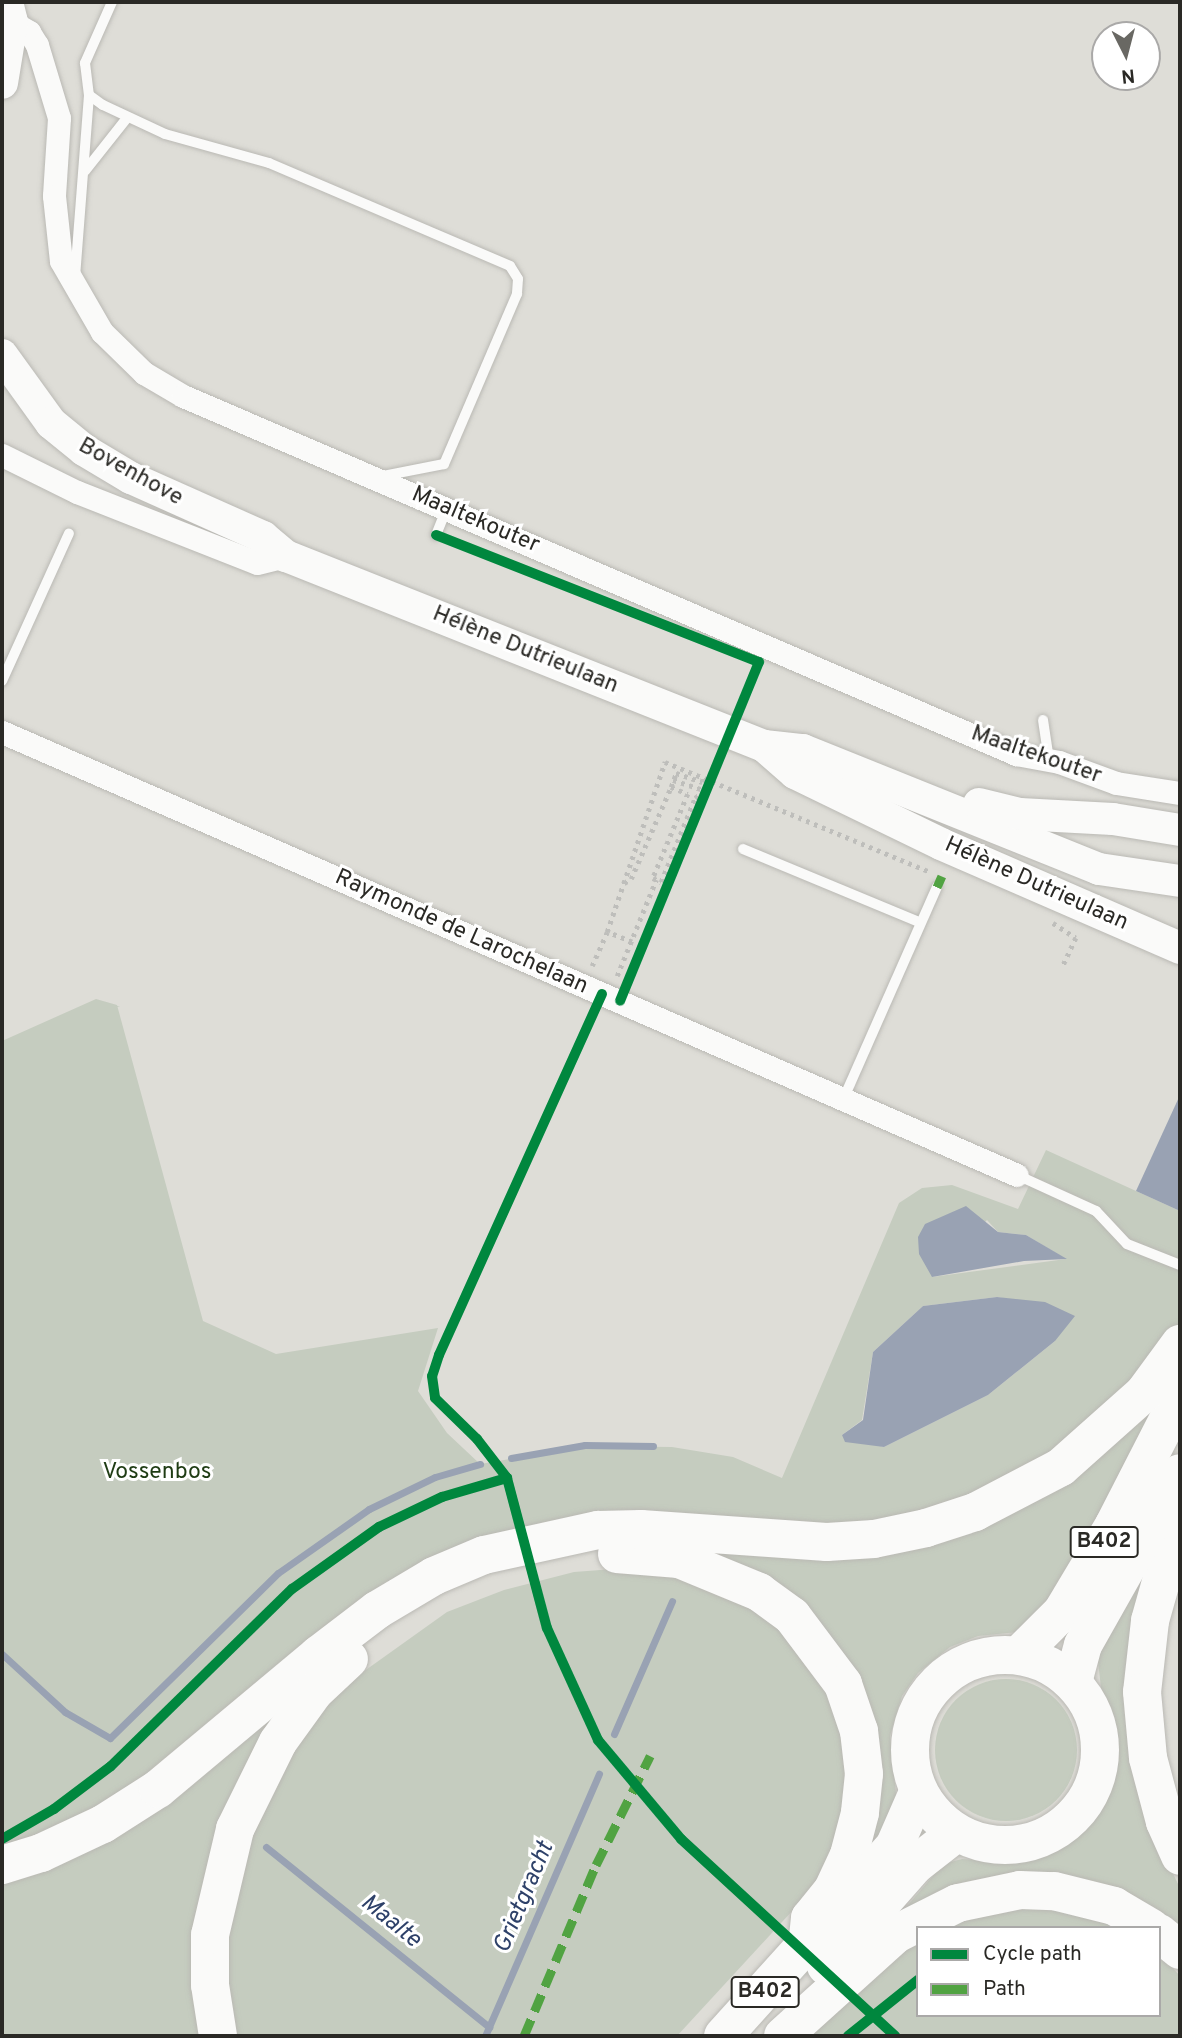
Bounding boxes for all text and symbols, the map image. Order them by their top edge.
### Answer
north arrow [1091,21,1161,91]
text: N [1120,62,1136,88]
street label: Bovenhove [73,433,187,513]
street label: Maaltekouter [407,482,543,560]
street label: Hélène Dutrieulaan [428,601,622,701]
street label: Maaltekouter [967,721,1105,791]
street label: Hélène Dutrieulaan [940,832,1132,938]
street label: Raymonde de Larochelaan [330,865,592,1001]
park label: Vossenbos [103,1459,211,1487]
road number: B402 [1069,1524,1139,1560]
water label: Grietgracht [489,1838,561,1958]
water label: Maalte [354,1889,426,1955]
legend [916,1926,1161,2017]
text: Cycle path [983,1941,1082,1968]
road number: B402 [730,1974,800,2010]
text: Path [983,1976,1026,2003]

